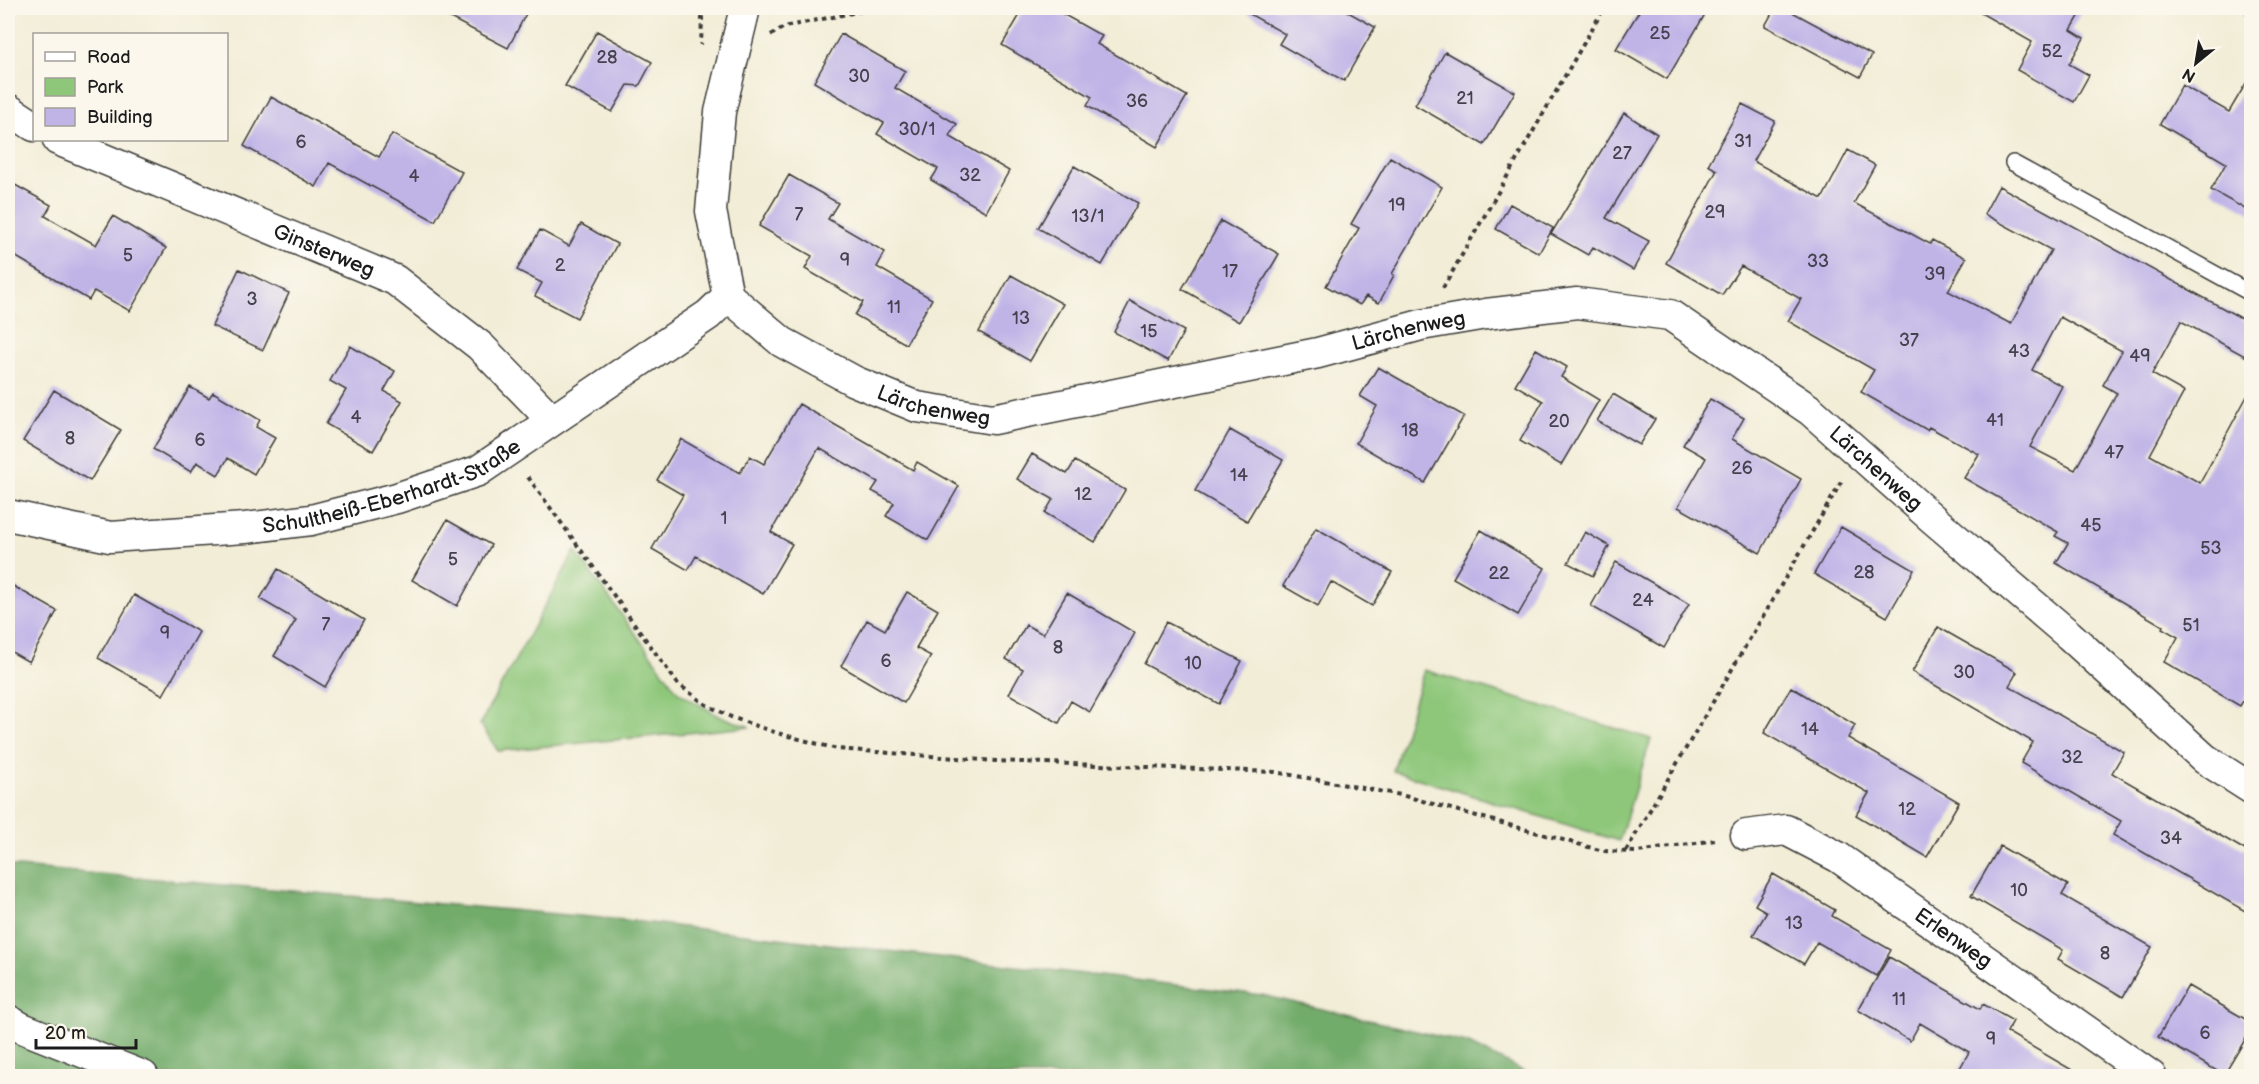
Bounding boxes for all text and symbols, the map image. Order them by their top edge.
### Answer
house number: 25 [1650,23,1670,44]
legend [33,33,228,141]
north arrow [2166,33,2226,93]
house number: 52 [2042,41,2063,62]
text: Road [87,47,131,68]
house number: 28 [596,47,618,68]
text: N [2179,63,2199,86]
house number: 30 [848,66,870,87]
text: Park [87,77,123,98]
house number: 21 [1456,88,1474,109]
house number: 36 [1126,91,1148,112]
text: Building [87,107,153,128]
house number: 30/1 [899,119,935,140]
house number: 31 [1734,131,1752,152]
house number: 6 [296,132,307,153]
house number: 27 [1612,143,1632,164]
house number: 32 [959,165,981,186]
house number: 4 [409,166,420,187]
house number: 19 [1388,195,1406,216]
house number: 29 [1704,202,1726,223]
house number: 7 [795,204,804,225]
house number: 13/1 [1071,206,1105,227]
street label: Ginsterweg [269,219,378,283]
house number: 5 [123,245,133,266]
house number: 9 [840,250,850,271]
house number: 33 [1807,251,1829,272]
house number: 2 [555,255,566,276]
house number: 17 [1222,261,1238,282]
house number: 39 [1924,264,1946,285]
house number: 3 [246,289,258,310]
house number: 11 [887,297,901,318]
street label: Lärchenweg [1349,306,1467,356]
house number: 13 [1012,308,1030,329]
house number: 15 [1140,321,1158,342]
house number: 37 [1899,330,1919,351]
house number: 43 [2008,341,2030,362]
house number: 49 [2129,346,2151,367]
street label: Lärchenweg [873,380,992,431]
house number: 4 [351,407,362,428]
house number: 41 [1986,410,2004,431]
house number: 20 [1548,411,1570,432]
house number: 18 [1401,420,1419,441]
street label: Lärchenweg [1824,421,1927,517]
house number: 8 [65,428,75,449]
house number: 6 [195,430,206,451]
street label: Schultheiß-Eberhardt-Straße [261,434,525,539]
house number: 47 [2104,442,2124,463]
house number: 26 [1731,458,1753,479]
house number: 14 [1230,465,1248,486]
house number: 12 [1074,484,1092,505]
house number: 1 [721,508,727,529]
house number: 45 [2080,515,2102,536]
house number: 53 [2200,538,2222,559]
house number: 5 [448,549,458,570]
house number: 28 [1853,562,1875,583]
house number: 22 [1488,563,1510,584]
house number: 24 [1632,590,1654,611]
house number: 7 [322,614,331,635]
house number: 51 [2182,615,2200,636]
house number: 9 [160,623,170,644]
house number: 8 [1053,637,1063,658]
house number: 6 [881,651,892,672]
house number: 10 [1184,653,1202,674]
house number: 30 [1953,662,1975,683]
house number: 14 [1801,719,1819,740]
house number: 32 [2061,747,2083,768]
house number: 12 [1898,799,1916,820]
house number: 34 [2160,828,2182,849]
house number: 10 [2010,880,2028,901]
street label: Erlenweg [1910,903,1997,974]
house number: 13 [1785,913,1803,934]
house number: 8 [2100,943,2110,964]
house number: 11 [1892,989,1906,1010]
scale bar [36,1012,136,1050]
text: 20 m [45,1023,86,1044]
house number: 6 [2200,1023,2211,1044]
house number: 9 [1986,1029,1996,1050]

